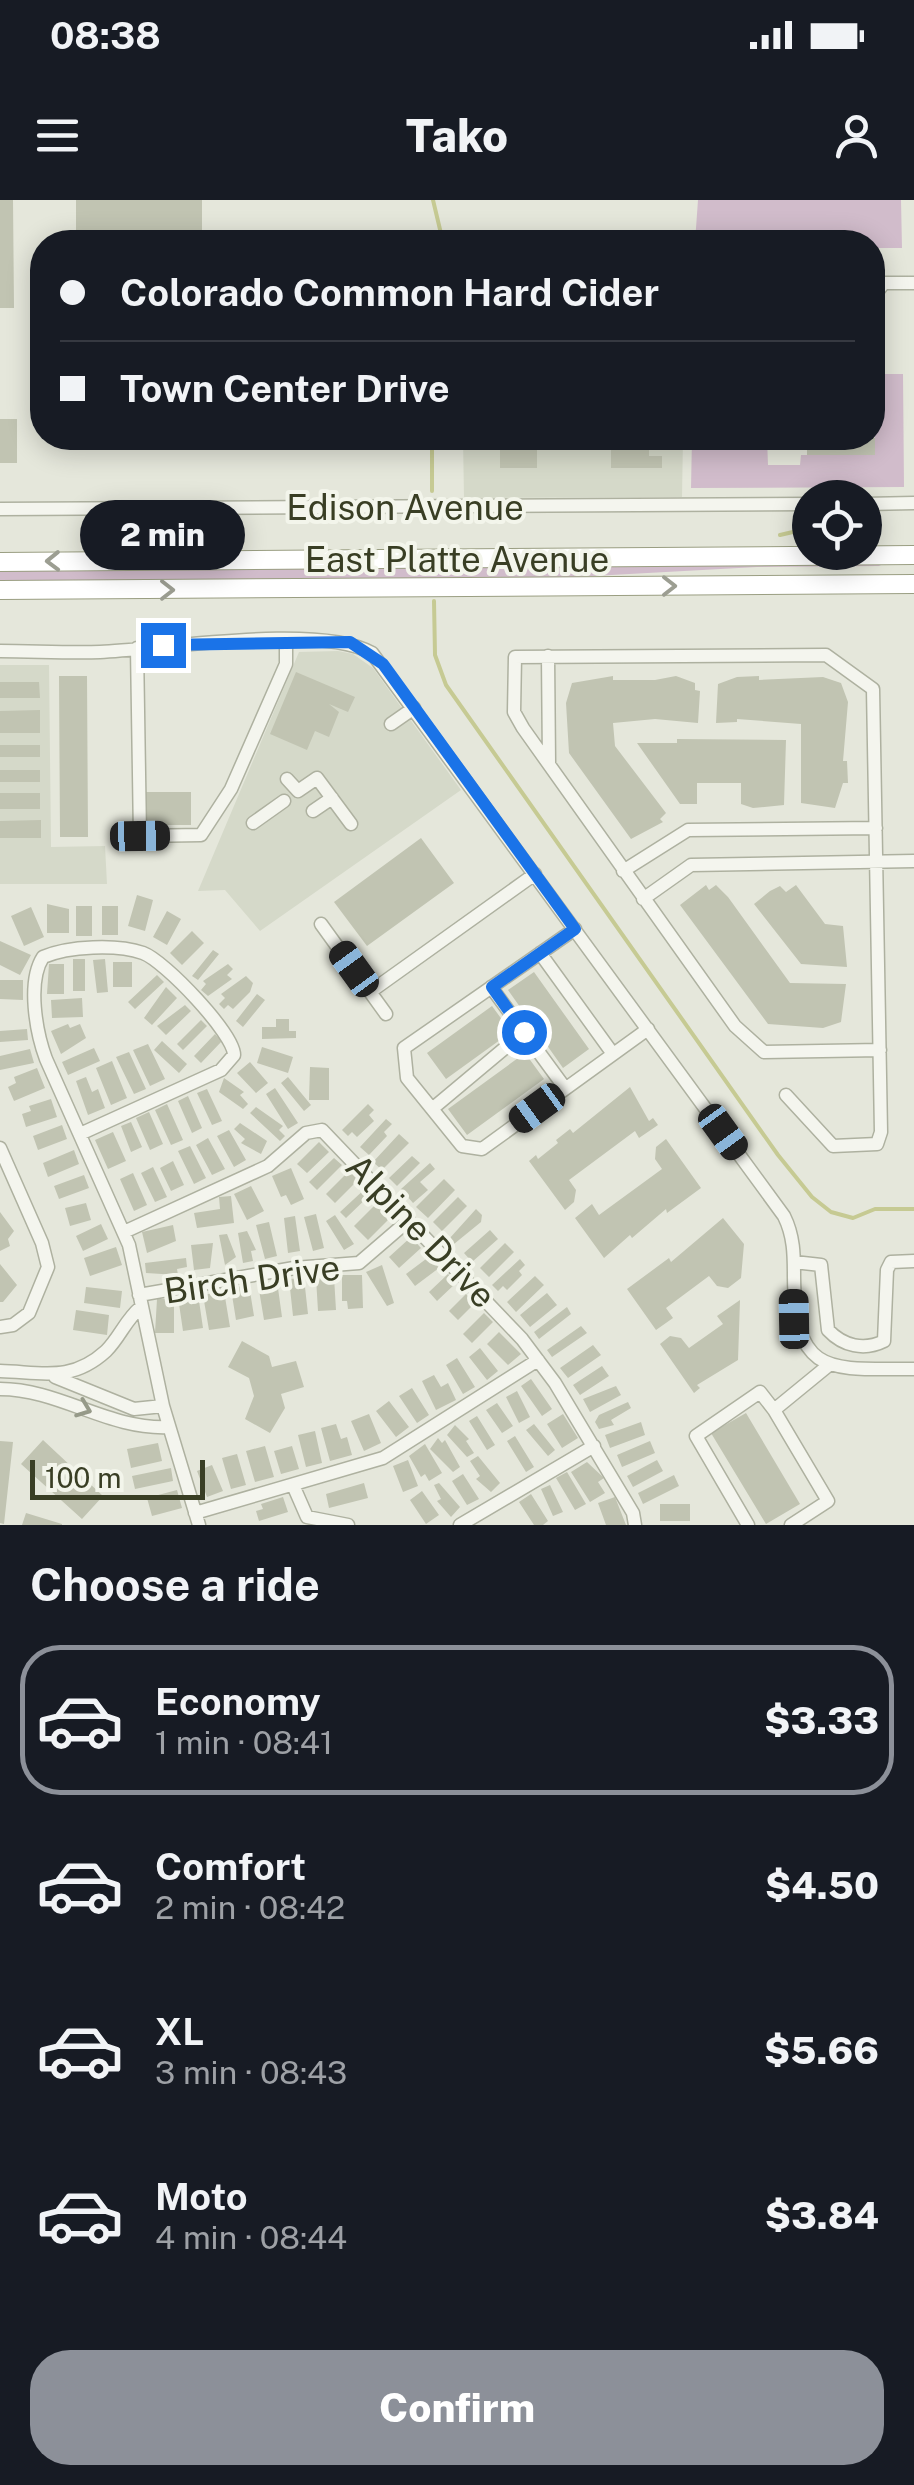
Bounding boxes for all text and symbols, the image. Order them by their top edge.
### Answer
text: 08:38 [50,13,161,58]
icon: menu [30,108,85,163]
icon: person [829,108,884,163]
text: Tako [406,109,508,162]
text: Colorado Common Hard Cider [120,270,659,315]
text: Town Center Drive [120,366,450,411]
map controls [792,480,882,570]
button: locate [792,480,882,570]
street label: Edison Avenue [286,487,524,528]
callout: 2 min [80,500,246,570]
text: 2 min [120,516,205,553]
street label: East Platte Avenue [305,539,609,580]
one-way arrow [44,550,60,572]
one-way arrow [662,575,677,597]
one-way arrow [160,579,176,600]
route end [141,623,186,668]
car [110,820,170,852]
car [324,936,384,1002]
route start [502,1010,547,1055]
car [504,1078,570,1138]
car [693,1099,753,1165]
street label: Alpine Drive [338,1146,504,1316]
street label: Birch Drive [162,1246,342,1312]
car [778,1289,810,1349]
one-way arrow [75,1398,92,1418]
scale bar [30,1455,205,1500]
text: 100 m [45,1461,122,1494]
text: Choose a ride [30,1558,320,1611]
icon: car [35,1675,125,1765]
text: Economy [155,1679,321,1724]
text: $3.33 [764,1698,879,1743]
text: 1 min · 08:41 [155,1724,333,1761]
icon: car [35,1840,125,1930]
text: Comfort [155,1844,306,1889]
text: $4.50 [765,1863,879,1908]
text: 2 min · 08:42 [155,1889,345,1926]
icon: car [35,2005,125,2095]
text: XL [155,2009,204,2054]
text: $5.66 [764,2028,879,2073]
text: 3 min · 08:43 [155,2054,347,2091]
icon: car [35,2170,125,2260]
text: Moto [155,2174,248,2219]
text: $3.84 [765,2193,879,2238]
text: 4 min · 08:44 [155,2219,347,2256]
button: Confirm [30,2350,884,2465]

